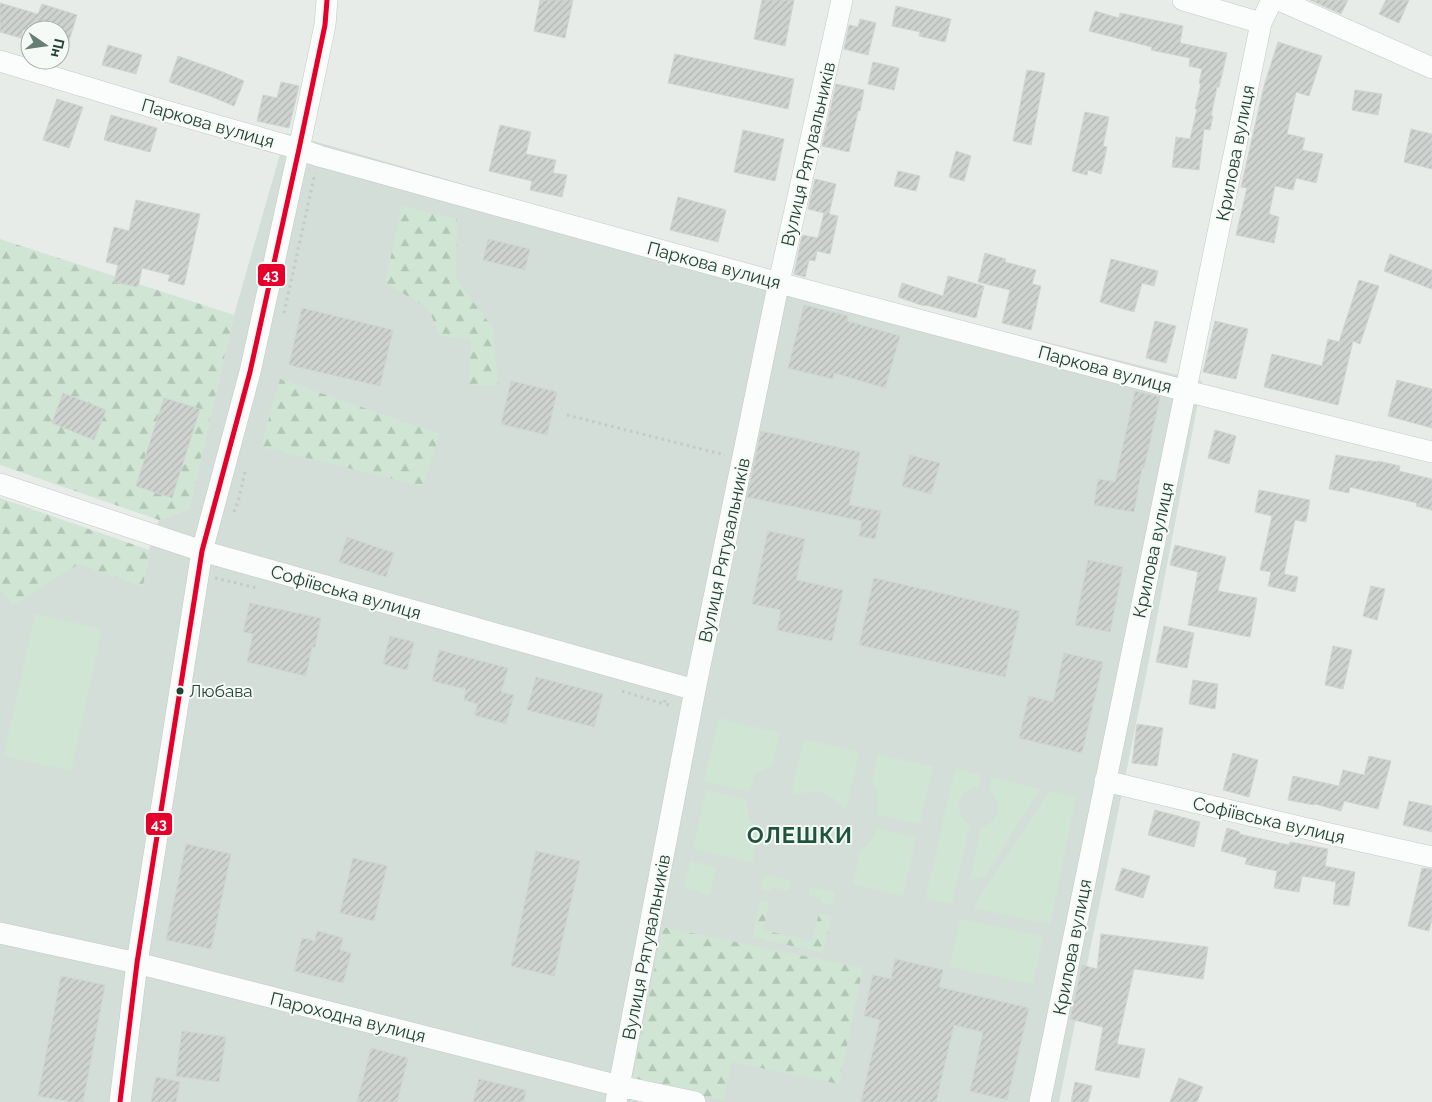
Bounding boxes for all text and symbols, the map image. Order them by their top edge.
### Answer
north arrow [20,20,70,70]
text: Пн [48,37,68,59]
street label: Вулиця Рятувальників [777,60,839,248]
street label: Крилова вулиця [1212,83,1258,223]
street label: Паркова вулиця [139,94,277,152]
street label: Паркова вулиця [645,237,783,293]
line badge: 43 [257,263,286,287]
text: 43 [263,267,279,283]
street label: Паркова вулиця [1036,341,1174,397]
street label: Вулиця Рятувальників [694,456,754,644]
street label: Крилова вулиця [1128,480,1178,620]
street label: Софіївська вулиця [268,560,424,624]
place label: Любава [189,681,253,701]
marker: Любава [175,686,185,696]
street label: Софіївська вулиця [1191,792,1347,848]
line badge: 43 [145,812,173,836]
text: 43 [151,816,167,832]
district label: ОЛЕШКИ [747,822,853,848]
street label: Вулиця Рятувальників [618,853,674,1041]
street label: Крилова вулиця [1049,877,1095,1017]
street label: Пароходна вулиця [268,987,428,1047]

